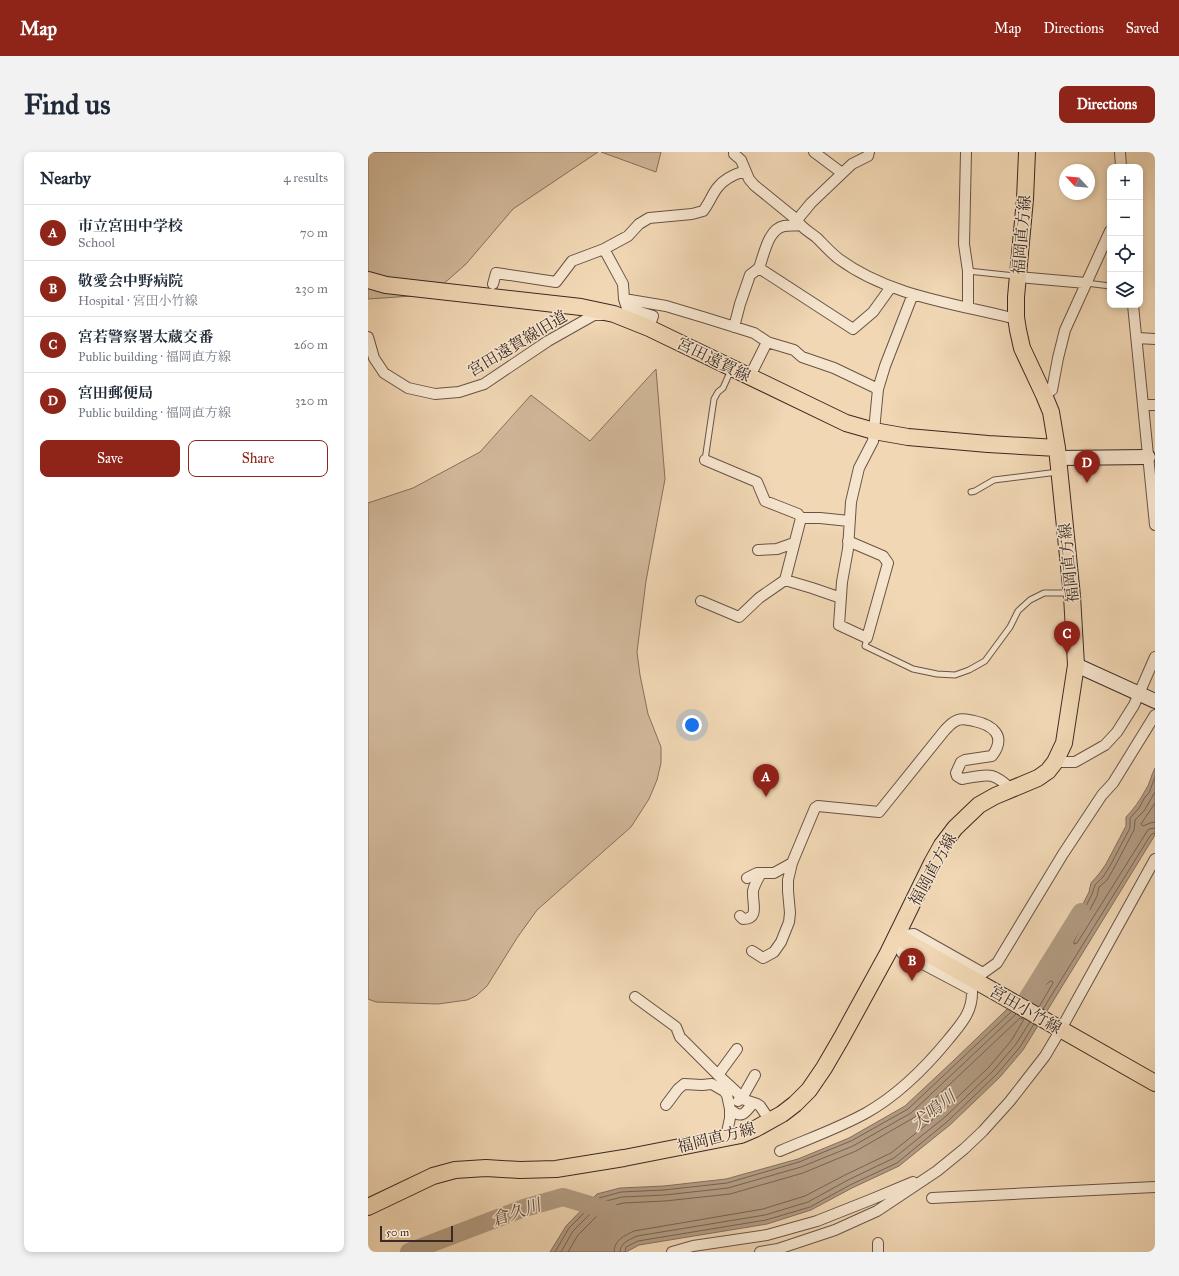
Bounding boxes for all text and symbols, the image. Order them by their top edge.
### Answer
text: Map [20,17,57,40]
text: Map [994,20,1021,37]
text: Directions [1043,20,1104,37]
text: Saved [1126,20,1159,37]
button: Directions [1059,86,1155,123]
text: Find us [24,87,110,122]
north arrow [1059,164,1095,200]
map controls [1107,164,1143,308]
button: + [1107,164,1143,200]
text: Nearby [40,168,91,189]
text: 4 results [283,170,328,186]
street label: 福岡直方線 [1009,194,1034,276]
button: − [1107,200,1143,236]
text: 市立宮田中学校 [78,217,183,235]
text: A [49,225,57,241]
text: 70 m [300,225,328,241]
text: School [78,235,115,251]
button: locate [1107,236,1143,272]
text: 敬愛会中野病院 [78,272,183,290]
button: layers [1107,272,1143,308]
text: B [49,281,57,297]
text: 230 m [295,281,328,297]
text: Hospital · 宮田小竹線 [78,293,198,309]
street label: 宮田遠賀線旧道 [464,306,570,380]
text: 宮若警察署太蔵交番 [78,328,213,346]
street label: 宮田遠賀線 [674,333,754,386]
text: C [49,337,57,353]
text: 260 m [294,337,328,353]
text: Public building · 福岡直方線 [78,349,231,365]
text: 宮田郵便局 [78,384,153,402]
text: D [48,393,58,409]
text: 320 m [295,393,328,409]
text: Public building · 福岡直方線 [78,405,231,421]
button: Save [40,440,180,477]
button: Share [188,440,328,477]
pin: D [1074,450,1100,483]
street label: 福岡直方線 [1055,522,1082,604]
pin: C [1054,621,1080,654]
your location [682,715,702,735]
pin: A [753,764,779,797]
street label: 福岡直方線 [905,830,960,909]
pin: B [899,948,925,981]
street label: 宮田小竹線 [986,981,1065,1038]
water label: 犬鳴川 [907,1085,961,1134]
street label: 福岡直方線 [675,1119,757,1156]
water label: 倉久川 [489,1194,546,1231]
scale bar [380,1224,453,1243]
text: 50 m [386,1226,409,1239]

